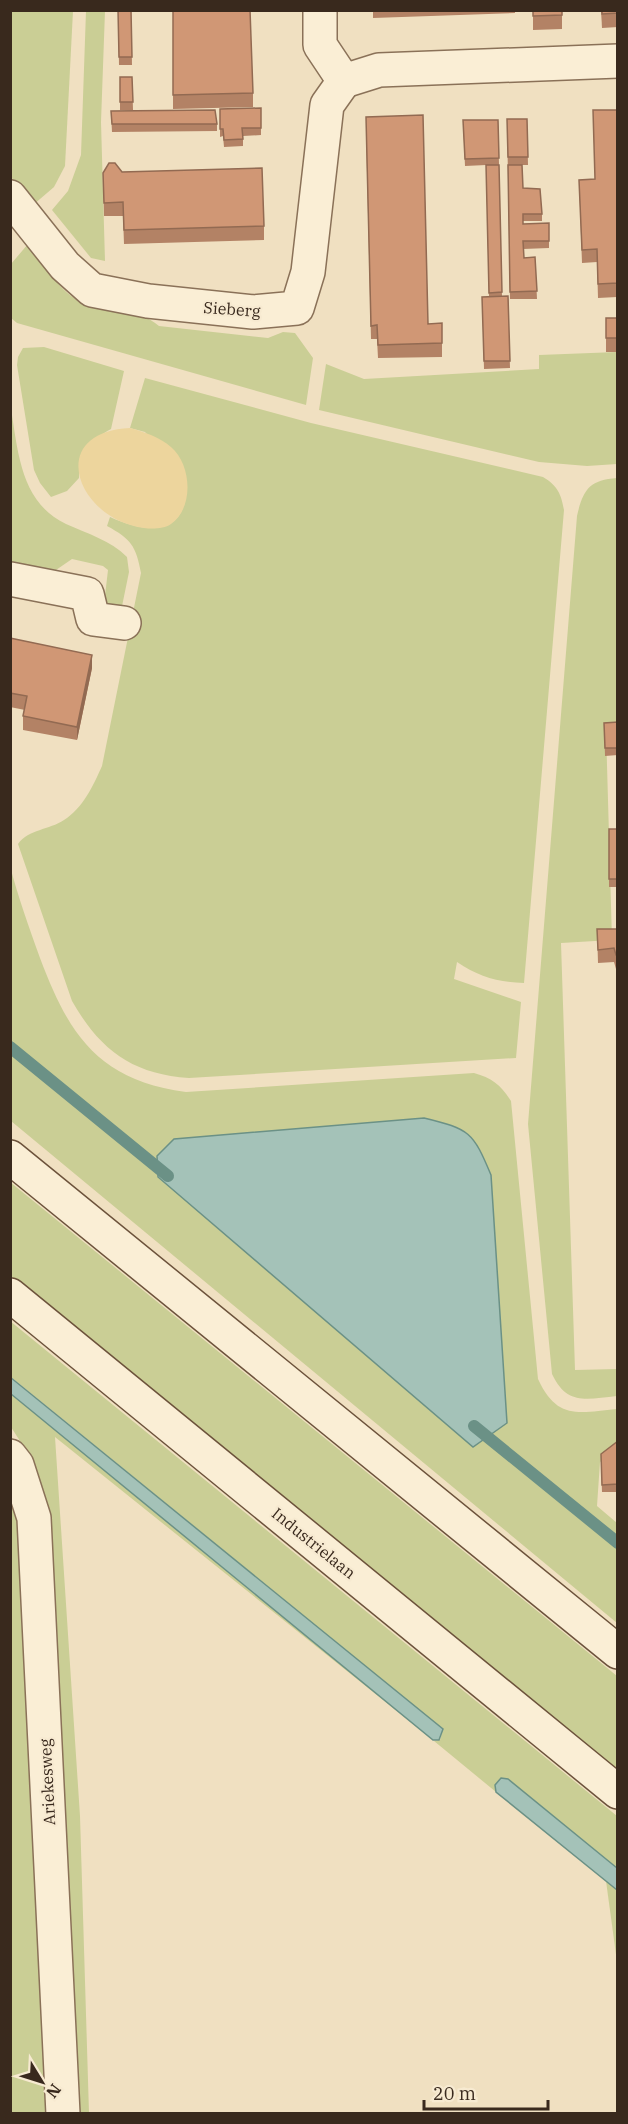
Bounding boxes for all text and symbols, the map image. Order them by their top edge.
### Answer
street label: Sieberg [203,297,261,321]
street label: Industrielaan [268,1503,360,1583]
street label: Ariekesweg [35,1738,59,1826]
north arrow [12,2052,72,2112]
scale bar [424,2073,548,2111]
text: N [42,2080,66,2102]
text: 20 m [433,2082,476,2105]

